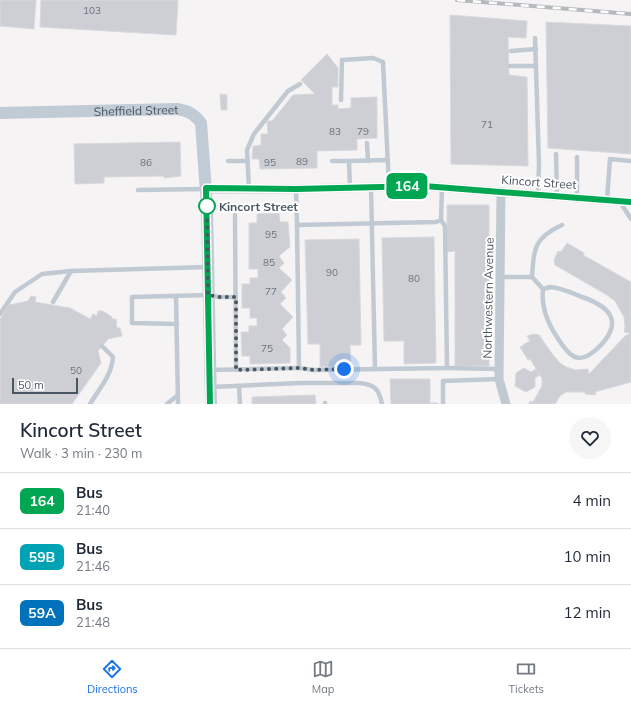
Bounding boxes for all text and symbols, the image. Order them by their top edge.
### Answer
house number: 103 [83,4,101,17]
street label: Sheffield Street [93,101,179,118]
house number: 71 [481,118,493,131]
house number: 83 [329,125,341,138]
house number: 79 [357,125,369,138]
house number: 89 [296,155,308,168]
house number: 86 [140,156,152,169]
house number: 95 [264,156,276,169]
street label: Kincort Street [501,172,577,192]
line badge: 164 [384,173,430,199]
text: 164 [394,177,420,195]
marker: Kincort Street [198,197,216,215]
place label: Kincort Street [219,199,298,214]
house number: 95 [265,228,277,241]
street label: Northwestern Avenue [479,237,497,359]
house number: 85 [263,256,275,269]
house number: 90 [326,266,338,279]
house number: 80 [408,272,420,285]
house number: 77 [265,285,277,298]
house number: 75 [261,342,273,355]
your location [334,359,354,379]
house number: 50 [70,364,82,377]
scale bar [12,376,78,395]
text: 50 m [18,378,44,392]
button: heart [569,417,611,459]
text: Kincort Street [20,418,142,442]
text: Walk · 3 min · 230 m [20,445,142,461]
text: Bus [76,483,103,502]
text: 4 min [573,491,611,510]
text: 164 [29,492,55,510]
text: 21:40 [76,502,110,518]
text: Bus [76,539,103,558]
text: 10 min [564,547,611,566]
text: 59B [29,548,55,566]
text: 21:46 [76,558,110,574]
text: Bus [76,595,103,614]
text: 12 min [564,603,611,622]
text: 59A [28,604,56,622]
text: 21:48 [76,614,110,630]
tab: Directions [87,658,138,696]
tab: Map [312,658,334,696]
tab: Tickets [508,658,544,696]

